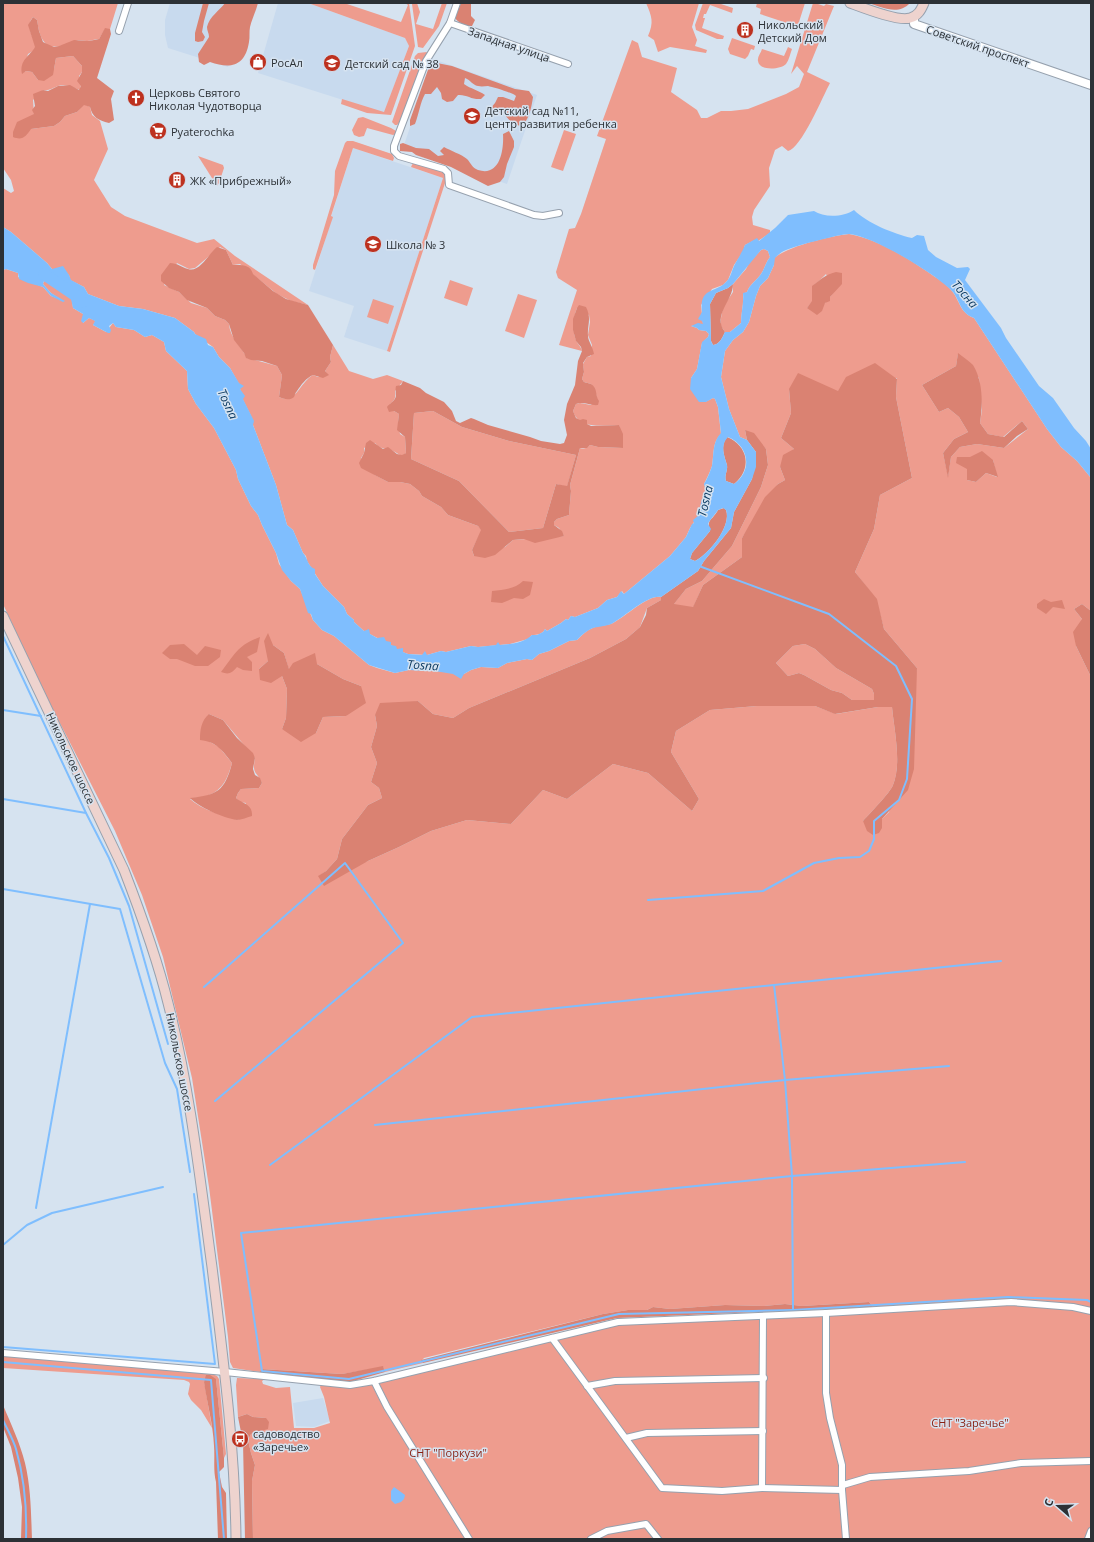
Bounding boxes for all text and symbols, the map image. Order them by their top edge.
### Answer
place label: Никольский Детский Дом [758,17,827,45]
building icon: Никольский Детский Дом [735,20,755,40]
street label: Советский проспект [924,21,1032,71]
street label: Западная улица [466,23,552,65]
shop icon: РосАл [248,52,268,72]
school or university icon: Детский сад № 38 [322,53,342,73]
place label: РосАл [271,55,303,70]
place label: Детский сад № 38 [345,56,439,71]
place label: Церковь Святого Николая Чудотворца [149,85,262,113]
church icon: Церковь Святого Николая Чудотворца [126,88,146,108]
place label: Детский сад №11, центр развития ребенка [485,103,617,131]
school or university icon: Детский сад №11, центр развития ребенка [462,106,482,126]
supermarket icon: Pyaterochka [148,121,168,141]
place label: Pyaterochka [171,124,234,139]
building icon: ЖК «Прибрежный» [167,170,187,190]
place label: ЖК «Прибрежный» [190,173,292,188]
school or university icon: Школа № 3 [363,234,383,254]
place label: Школа № 3 [386,237,445,252]
water label: Тосна [948,276,982,312]
water label: Tosna [214,386,242,422]
water label: Tosna [693,483,717,518]
water label: Tosna [407,655,440,675]
street label: Никольское шоссе [43,710,99,806]
street label: Никольское шоссе [163,1012,197,1112]
park label: СНТ "Заречье" [931,1415,1009,1430]
place label: садоводство «Заречье» [253,1426,320,1454]
bus stop icon: садоводство «Заречье» [230,1429,250,1449]
park label: СНТ "Поркузи" [409,1445,487,1460]
north arrow [1038,1486,1078,1526]
text: С [1040,1497,1056,1508]

